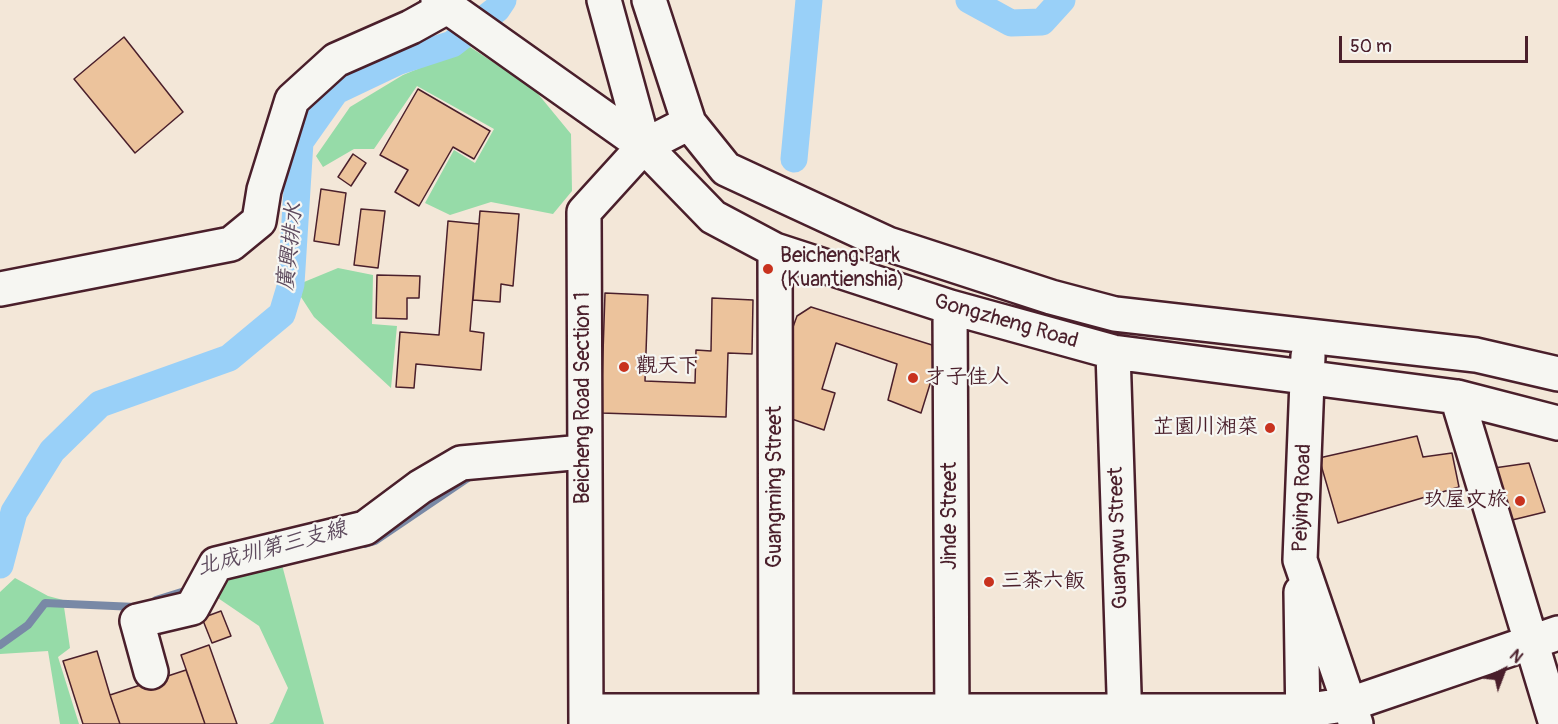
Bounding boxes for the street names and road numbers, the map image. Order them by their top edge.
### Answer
street label: Gongzheng Road [931,289,1081,355]
street label: Beicheng Road Section 1 [571,292,597,504]
street label: Guangming Street [763,406,789,568]
street label: Peiying Road [1289,443,1317,553]
street label: Jinde Street [938,462,964,570]
street label: Guangwu Street [1104,466,1134,610]

